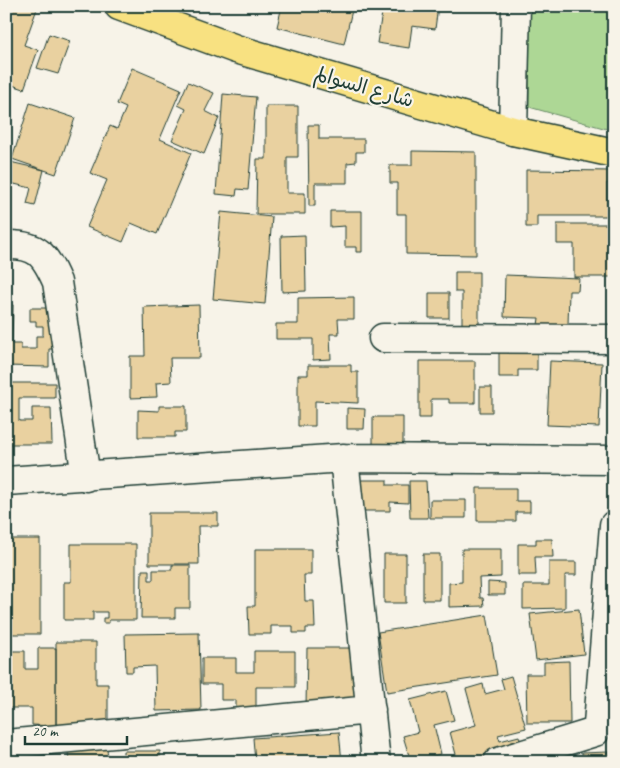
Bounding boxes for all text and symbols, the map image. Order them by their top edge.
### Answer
street label: شارع السوالم [311,61,417,115]
scale bar [25,713,128,745]
text: 20 m [32,722,59,741]

